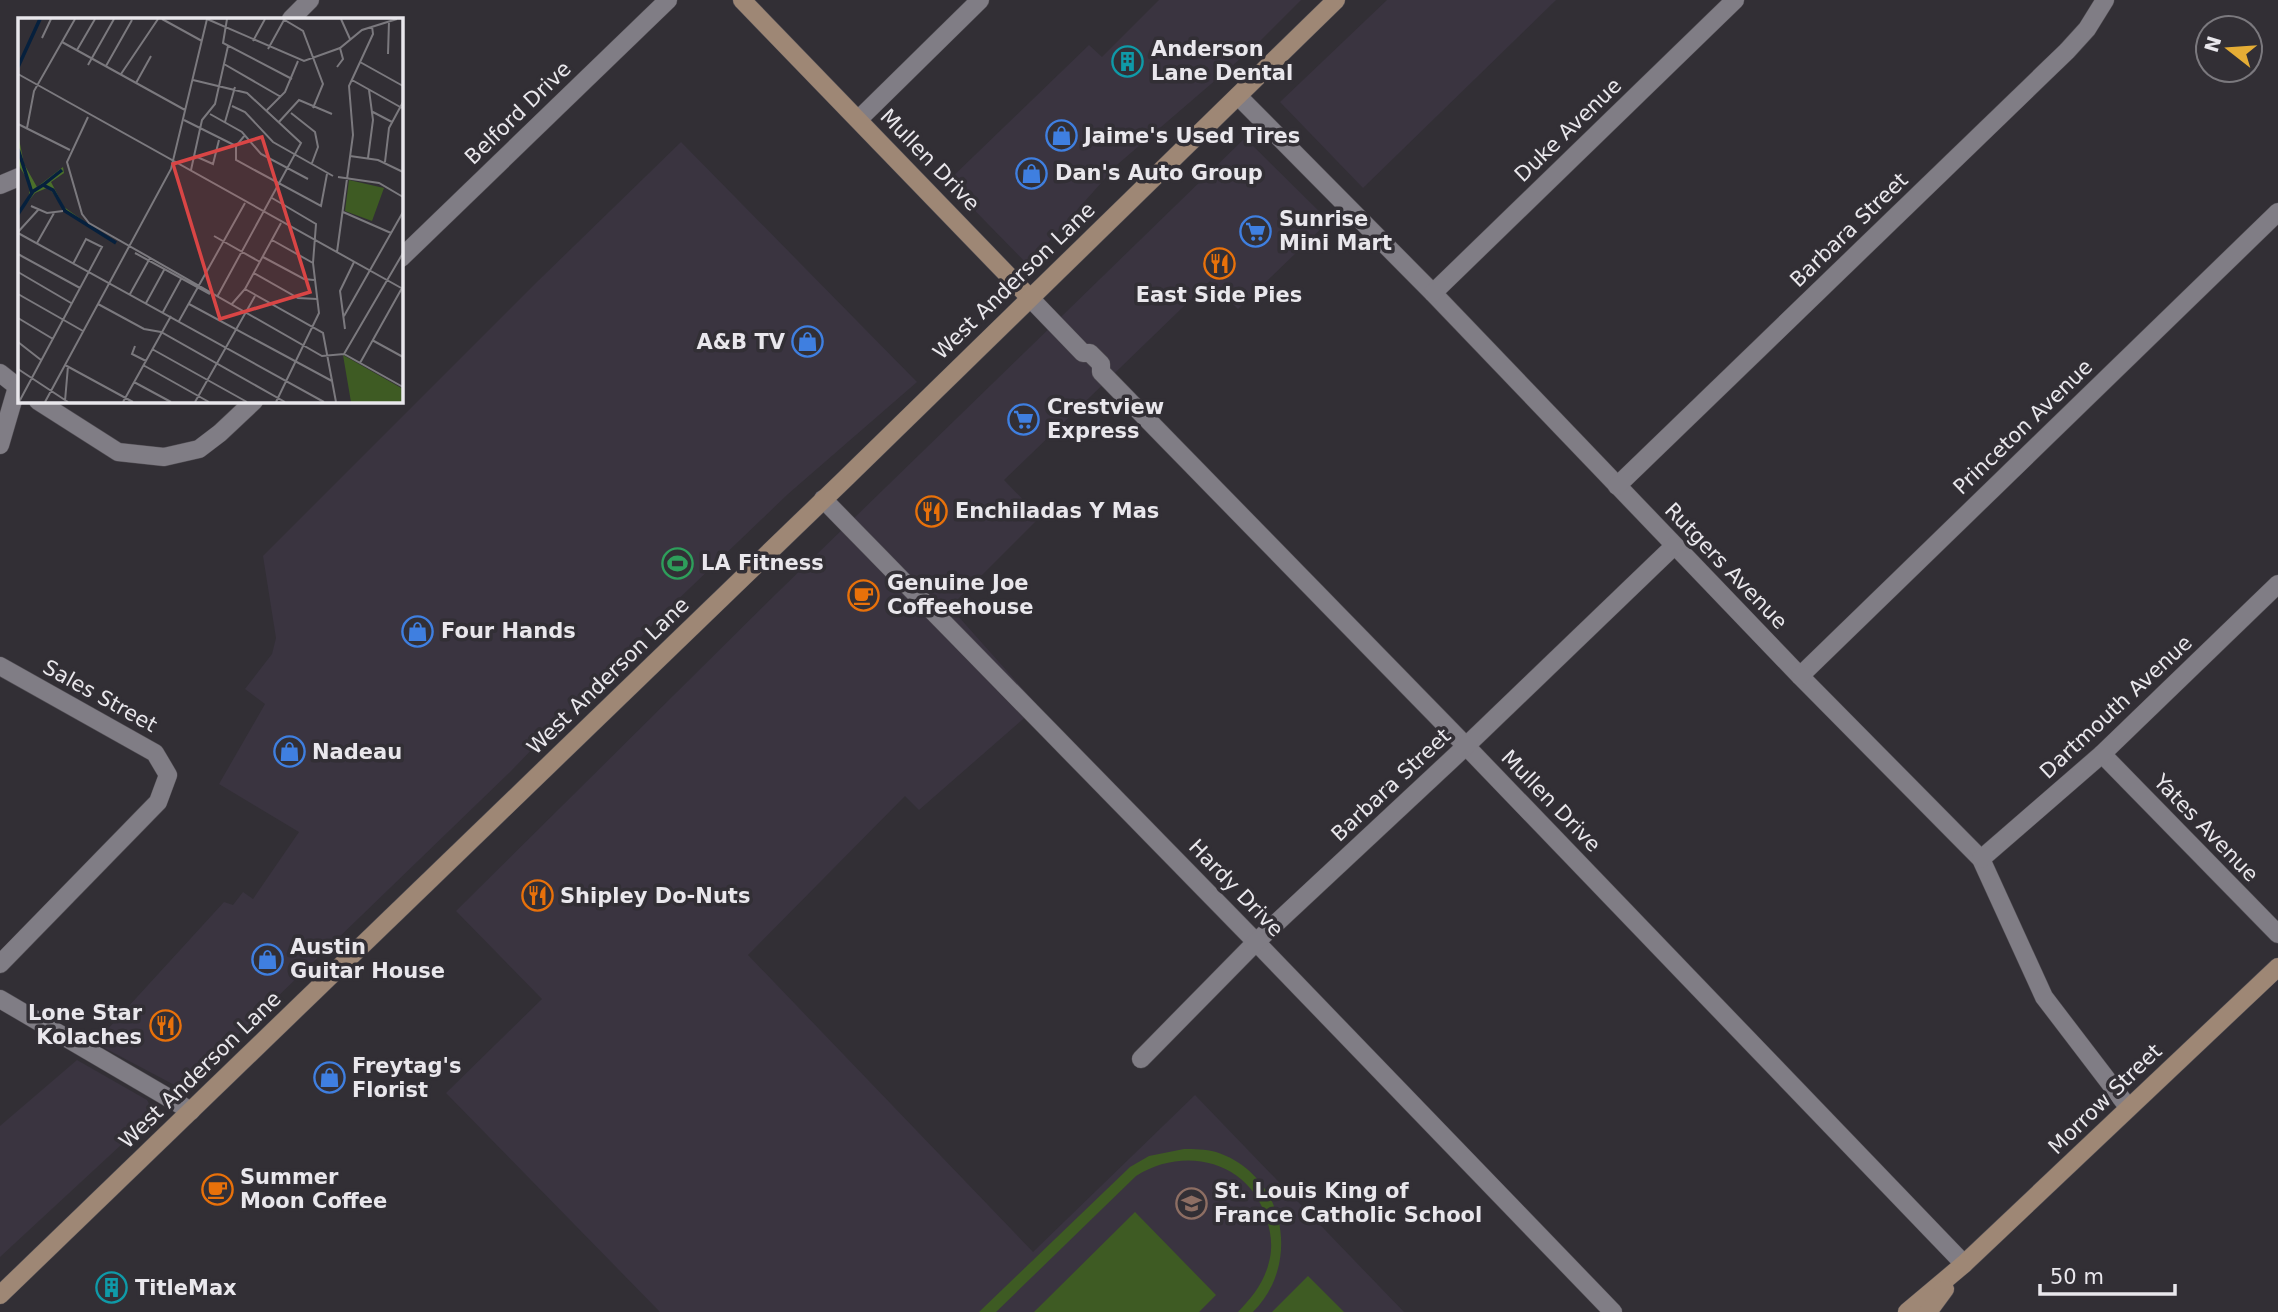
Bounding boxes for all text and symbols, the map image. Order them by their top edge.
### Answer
north arrow [2194,14,2264,84]
inset map [18,18,402,402]
text: N [2200,33,2226,55]
place label: Anderson Lane Dental [1151,37,1293,85]
building icon: Anderson Lane Dental [1111,44,1145,78]
street label: Belford Drive [460,57,576,169]
street label: Duke Avenue [1510,73,1626,187]
street label: Mullen Drive [876,104,984,216]
shop icon: Jaime's Used Tires [1044,119,1078,153]
place label: Jaime's Used Tires [1082,124,1300,148]
shop icon: Dan's Auto Group [1015,156,1049,190]
place label: Dan's Auto Group [1055,161,1263,185]
street label: Barbara Street [1785,168,1913,292]
street label: West Anderson Lane [928,198,1100,364]
place label: Sunrise Mini Mart [1279,207,1392,255]
supermarket icon: Sunrise Mini Mart [1239,214,1273,248]
restaurant icon: East Side Pies [1202,246,1236,280]
place label: East Side Pies [1136,283,1302,307]
shop icon: A&B TV [791,325,825,359]
place label: A&B TV [697,330,786,354]
street label: Princeton Avenue [1949,355,2097,499]
place label: Crestview Express [1047,395,1164,443]
supermarket icon: Crestview Express [1007,402,1041,436]
restaurant icon: Enchiladas Y Mas [915,494,949,528]
street label: Rutgers Avenue [1660,498,1792,634]
place label: Enchiladas Y Mas [955,499,1159,523]
sports icon: LA Fitness [661,546,695,580]
place label: LA Fitness [701,551,824,575]
place label: Genuine Joe Coffeehouse [887,571,1033,619]
cafe icon: Genuine Joe Coffeehouse [847,578,881,612]
street label: West Anderson Lane [522,593,694,759]
shop icon: Four Hands [401,614,435,648]
place label: Four Hands [441,619,576,643]
street label: Dartmouth Avenue [2035,630,2197,784]
street label: Sales Street [39,655,161,737]
street label: Barbara Street [1326,724,1456,846]
shop icon: Nadeau [272,735,306,769]
place label: Nadeau [312,740,402,764]
street label: Mullen Drive [1497,745,1605,857]
street label: Yates Avenue [2148,769,2263,887]
street label: Hardy Drive [1184,835,1288,941]
restaurant icon: Shipley Do-Nuts [520,879,554,913]
place label: Shipley Do-Nuts [560,884,750,908]
place label: Austin Guitar House [290,935,445,983]
shop icon: Austin Guitar House [250,942,284,976]
street label: West Anderson Lane [114,987,286,1153]
place label: Lone Star Kolaches [28,1001,143,1049]
restaurant icon: Lone Star Kolaches [148,1008,182,1042]
street label: Morrow Street [2043,1039,2167,1159]
place label: Freytag's Florist [352,1054,461,1102]
shop icon: Freytag's Florist [312,1061,346,1095]
place label: Summer Moon Coffee [240,1165,387,1213]
cafe icon: Summer Moon Coffee [200,1172,234,1206]
place label: St. Louis King of France Catholic School [1214,1179,1482,1227]
school or university icon: St. Louis King of France Catholic School [1174,1186,1208,1220]
scale bar [2040,1252,2175,1296]
text: 50 m [2050,1265,2104,1289]
building icon: TitleMax [95,1271,129,1305]
place label: TitleMax [135,1276,237,1300]

